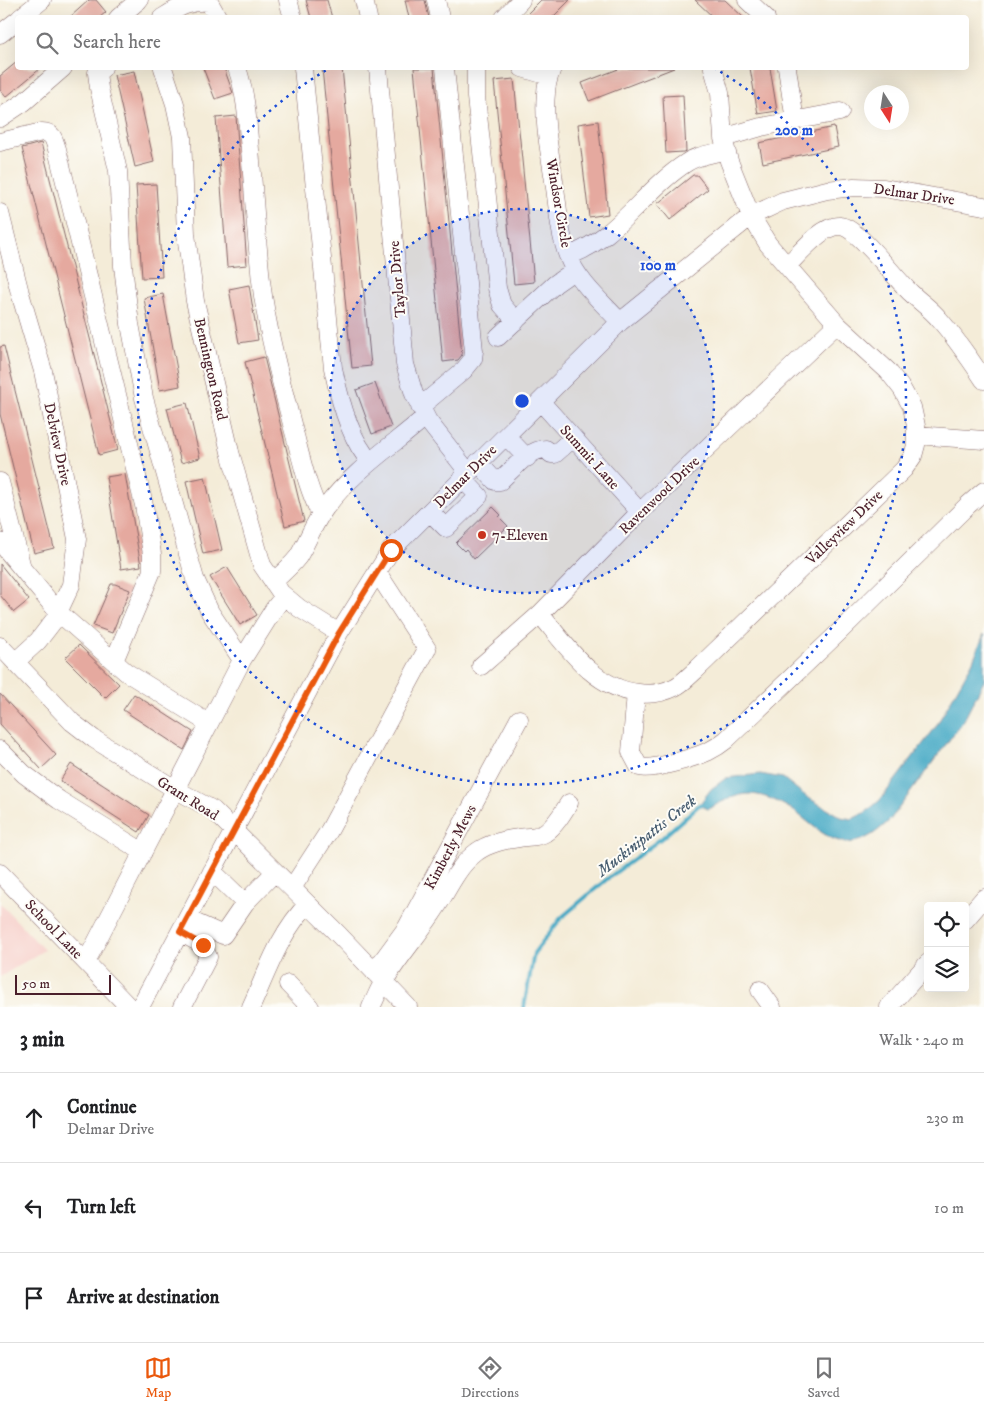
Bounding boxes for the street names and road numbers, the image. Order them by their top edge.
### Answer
street label: Windsor Circle [541,156,576,249]
street label: Delmar Drive [872,179,956,210]
street label: Taylor Drive [385,240,410,318]
street label: Bennington Road [189,316,232,423]
street label: Delview Drive [39,401,76,487]
street label: Summit Lane [556,421,624,494]
street label: Delmar Drive [430,441,501,512]
street label: Ravenwood Drive [615,452,704,539]
street label: Valleyview Drive [801,486,887,570]
street label: Grant Road [153,772,223,825]
street label: Kimberly Mews [420,802,481,893]
street label: School Lane [21,896,87,963]

